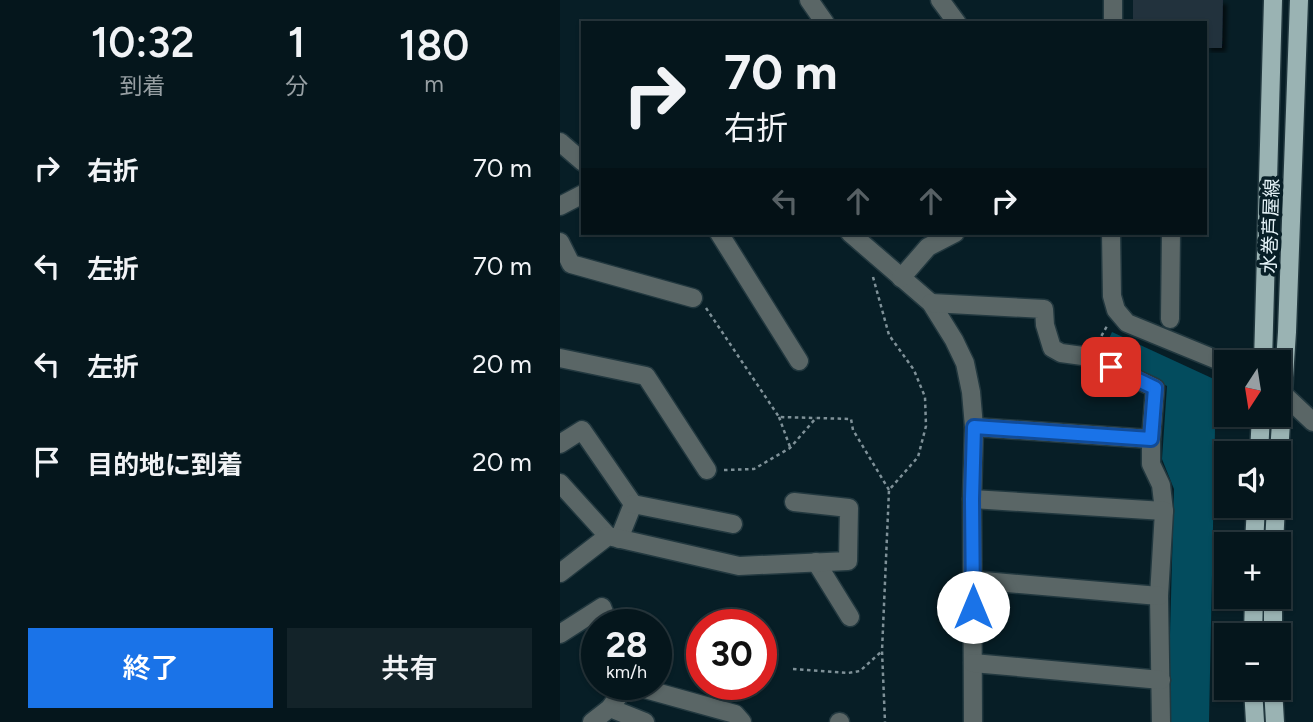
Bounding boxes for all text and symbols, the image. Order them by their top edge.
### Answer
text: 10:32 [91,17,194,68]
text: 1 [288,17,305,68]
text: 180 [399,20,469,71]
text: 70 m [724,42,837,101]
icon: right [609,49,700,140]
text: m [424,70,444,98]
text: 到着 [120,72,166,100]
text: 分 [285,72,308,100]
text: 右折 [724,109,788,147]
icon: right [28,149,66,187]
text: 70 m [473,152,532,184]
text: 右折 [87,155,139,187]
street label: 水巻芦屋線 [1257,178,1284,274]
icon: left [766,182,804,220]
icon: ahead [839,182,877,220]
icon: ahead [912,182,950,220]
icon: right [985,182,1023,220]
icon: left [28,247,66,285]
text: 70 m [473,250,532,282]
text: 左折 [87,253,139,285]
pin [1081,337,1141,397]
icon: left [28,345,66,383]
text: 20 m [472,348,532,380]
icon: arrive [1092,348,1130,386]
north arrow [1214,350,1292,427]
map controls [1214,350,1291,700]
text: 左折 [87,351,139,383]
button: sound [1214,441,1291,518]
icon: arrive [28,443,66,481]
text: 20 m [472,446,532,478]
text: 目的地に到着 [87,449,243,481]
button: + [1214,532,1291,609]
position arrow [936,570,1010,644]
speed limit sign: 30 [686,609,777,700]
button: − [1214,623,1291,700]
text: 28 [606,624,647,666]
button: 終了 [28,628,273,708]
button: 共有 [287,628,532,708]
text: km/h [606,661,647,683]

